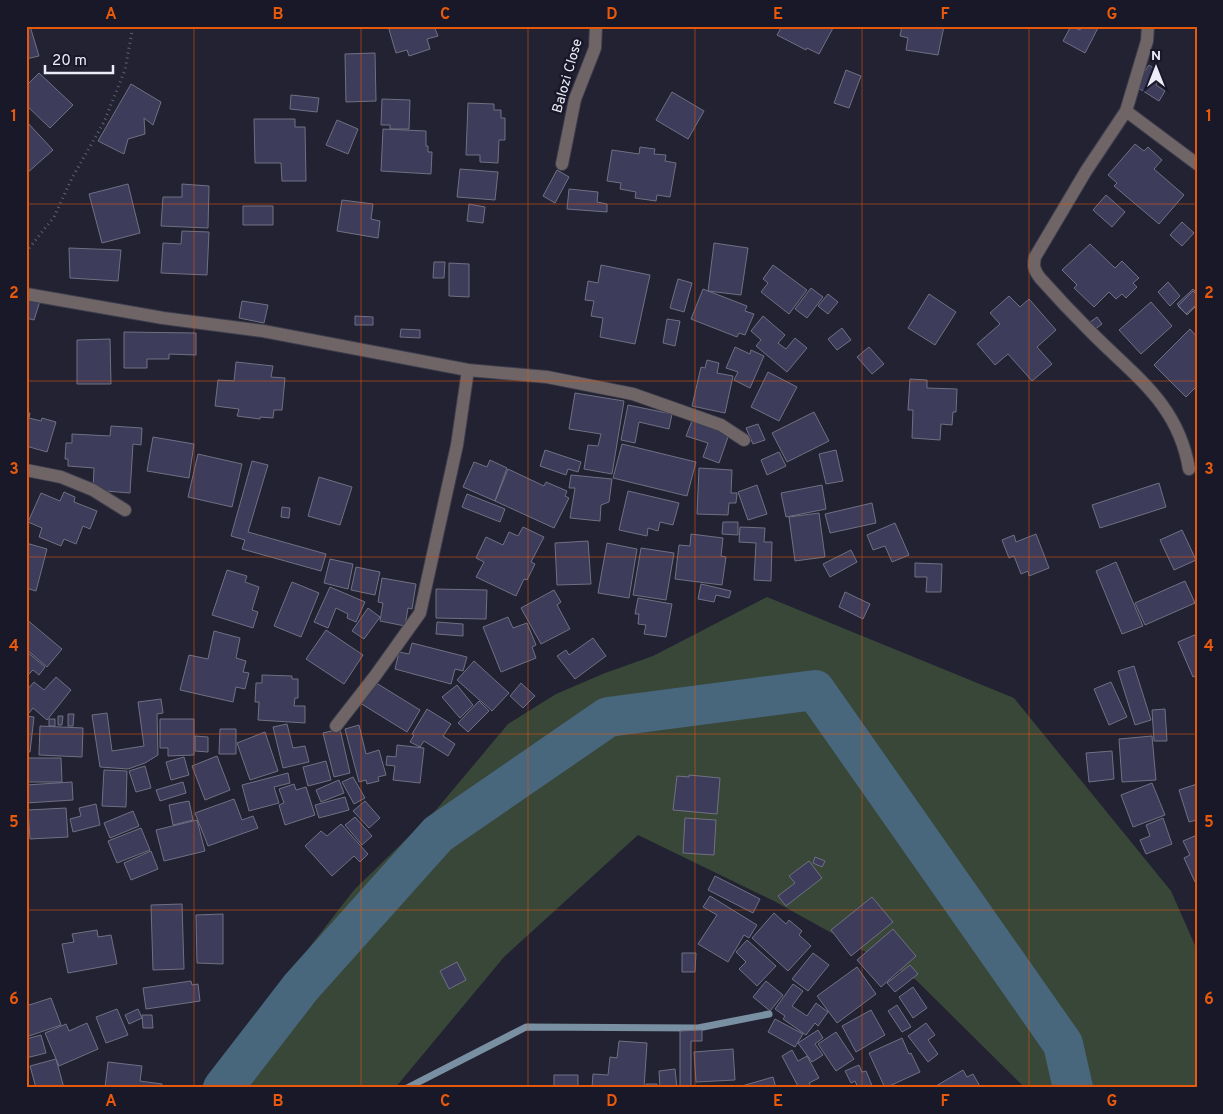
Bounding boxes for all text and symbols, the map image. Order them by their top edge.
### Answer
text: A [105,5,117,25]
text: B [272,5,284,25]
text: C [440,5,450,25]
text: D [606,5,618,25]
text: E [773,5,783,25]
text: F [940,5,950,25]
text: G [1107,5,1117,25]
street label: Balozi Close [549,37,587,115]
scale bar [45,42,112,74]
north arrow [1130,42,1180,92]
text: N [1151,48,1161,65]
text: 20 m [52,52,87,71]
text: 1 [11,107,17,127]
text: 1 [1206,107,1212,127]
text: 2 [9,284,19,304]
text: 2 [1204,284,1214,304]
text: 3 [9,460,19,480]
text: 3 [1204,460,1214,480]
text: 4 [9,637,19,657]
text: 4 [1204,637,1214,657]
text: 5 [9,813,19,833]
text: 5 [1204,813,1214,833]
text: 6 [9,990,19,1010]
text: 6 [1204,990,1214,1010]
text: A [105,1092,117,1112]
text: B [272,1092,284,1112]
text: C [440,1092,450,1112]
text: D [606,1092,618,1112]
text: E [773,1092,783,1112]
text: F [940,1092,950,1112]
text: G [1107,1092,1117,1112]

